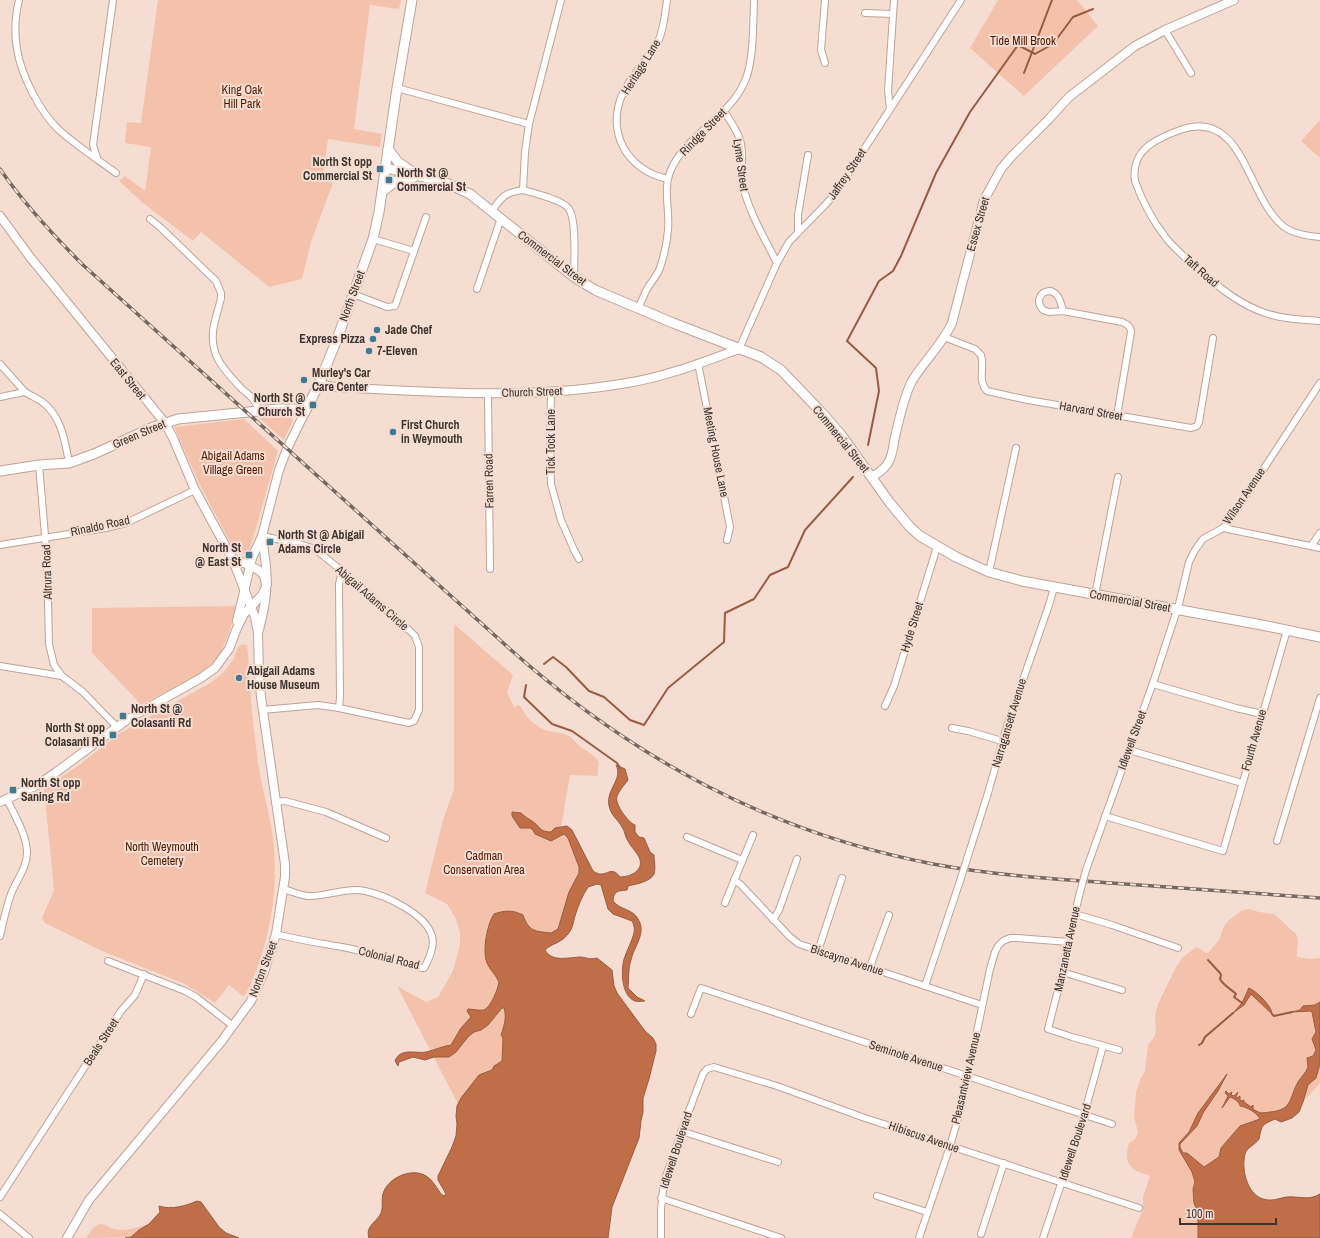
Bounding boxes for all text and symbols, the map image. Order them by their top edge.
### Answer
park label: Tide Mill Brook [990,33,1056,49]
street label: Heritage Lane [618,36,664,98]
park label: King Oak Hill Park [221,82,263,112]
street label: Rindge Street [676,104,730,159]
street label: Lyme Street [729,138,753,192]
street label: Jaffrey Street [824,145,870,203]
place label: North St opp Commercial St [303,154,373,184]
marker: North St opp Commercial St [375,164,385,174]
place label: North St @ Commercial St [397,165,467,195]
marker: North St @ Commercial St [384,175,394,185]
street label: Essex Street [963,195,993,253]
street label: Commercial Street [514,227,590,289]
street label: Taft Road [1180,251,1222,291]
street label: North Street [335,268,369,324]
place label: Jade Chef [385,322,433,338]
marker: Jade Chef [372,325,382,335]
place label: Express Pizza [299,331,366,347]
marker: Express Pizza [368,334,378,344]
place label: 7-Eleven [377,343,417,359]
marker: 7-Eleven [364,346,374,356]
street label: East Street [106,355,150,403]
place label: Murley's Car Care Center [312,365,371,395]
marker: Murley's Car Care Center [299,375,309,385]
street label: Church Street [501,383,563,401]
place label: North St @ Church St [254,390,306,420]
street label: Harvard Street [1058,398,1124,424]
marker: North St @ Church St [308,400,318,410]
street label: Commercial Street [809,402,873,476]
street label: Meeting House Lane [699,406,733,498]
street label: Tick Tock Lane [543,409,559,475]
street label: Green Street [110,416,168,452]
place label: First Church in Weymouth [401,417,463,447]
marker: First Church in Weymouth [388,427,398,437]
park label: Abigail Adams Village Green [200,448,265,478]
street label: Farren Road [481,453,497,509]
street label: Wilson Avenue [1219,464,1269,528]
street label: Rinaldo Road [69,512,131,540]
place label: North St @ Abigail Adams Circle [278,527,365,557]
marker: North St @ Abigail Adams Circle [265,537,275,547]
place label: North St @ East St [195,540,242,570]
street label: Altrura Road [38,544,56,601]
marker: North St @ East St [244,550,254,560]
street label: Abigail Adams Circle [331,561,412,634]
street label: Commercial Street [1088,586,1172,616]
street label: Hyde Street [897,600,927,654]
place label: Abigail Adams House Museum [247,663,320,693]
marker: Abigail Adams House Museum [234,673,244,683]
street label: Narragansett Avenue [988,677,1030,769]
place label: North St @ Colasanti Rd [131,701,191,731]
street label: Fourth Avenue [1238,707,1270,773]
street label: Idlewell Street [1114,708,1150,772]
marker: North St @ Colasanti Rd [118,711,128,721]
place label: North St opp Colasanti Rd [45,720,105,750]
marker: North St opp Colasanti Rd [108,730,118,740]
place label: North St opp Saning Rd [21,775,81,805]
marker: North St opp Saning Rd [8,785,18,795]
park label: North Weymouth Cemetery [125,839,199,869]
park label: Cadman Conservation Area [443,848,525,878]
street label: Manzanetta Avenue [1050,905,1084,993]
street label: Norton Street [245,939,281,999]
street label: Biscayne Avenue [808,941,886,979]
street label: Colonial Road [357,943,421,973]
street label: Beals Street [80,1015,122,1069]
street label: Pleasantview Avenue [948,1030,984,1126]
street label: Seminole Avenue [867,1036,945,1076]
street label: Idlewell Boulevard [1055,1102,1095,1182]
street label: Idlewell Boulevard [656,1110,696,1190]
street label: Hibiscus Avenue [887,1117,961,1157]
scale bar [1180,1200,1276,1226]
text: 100 m [1186,1206,1213,1222]

